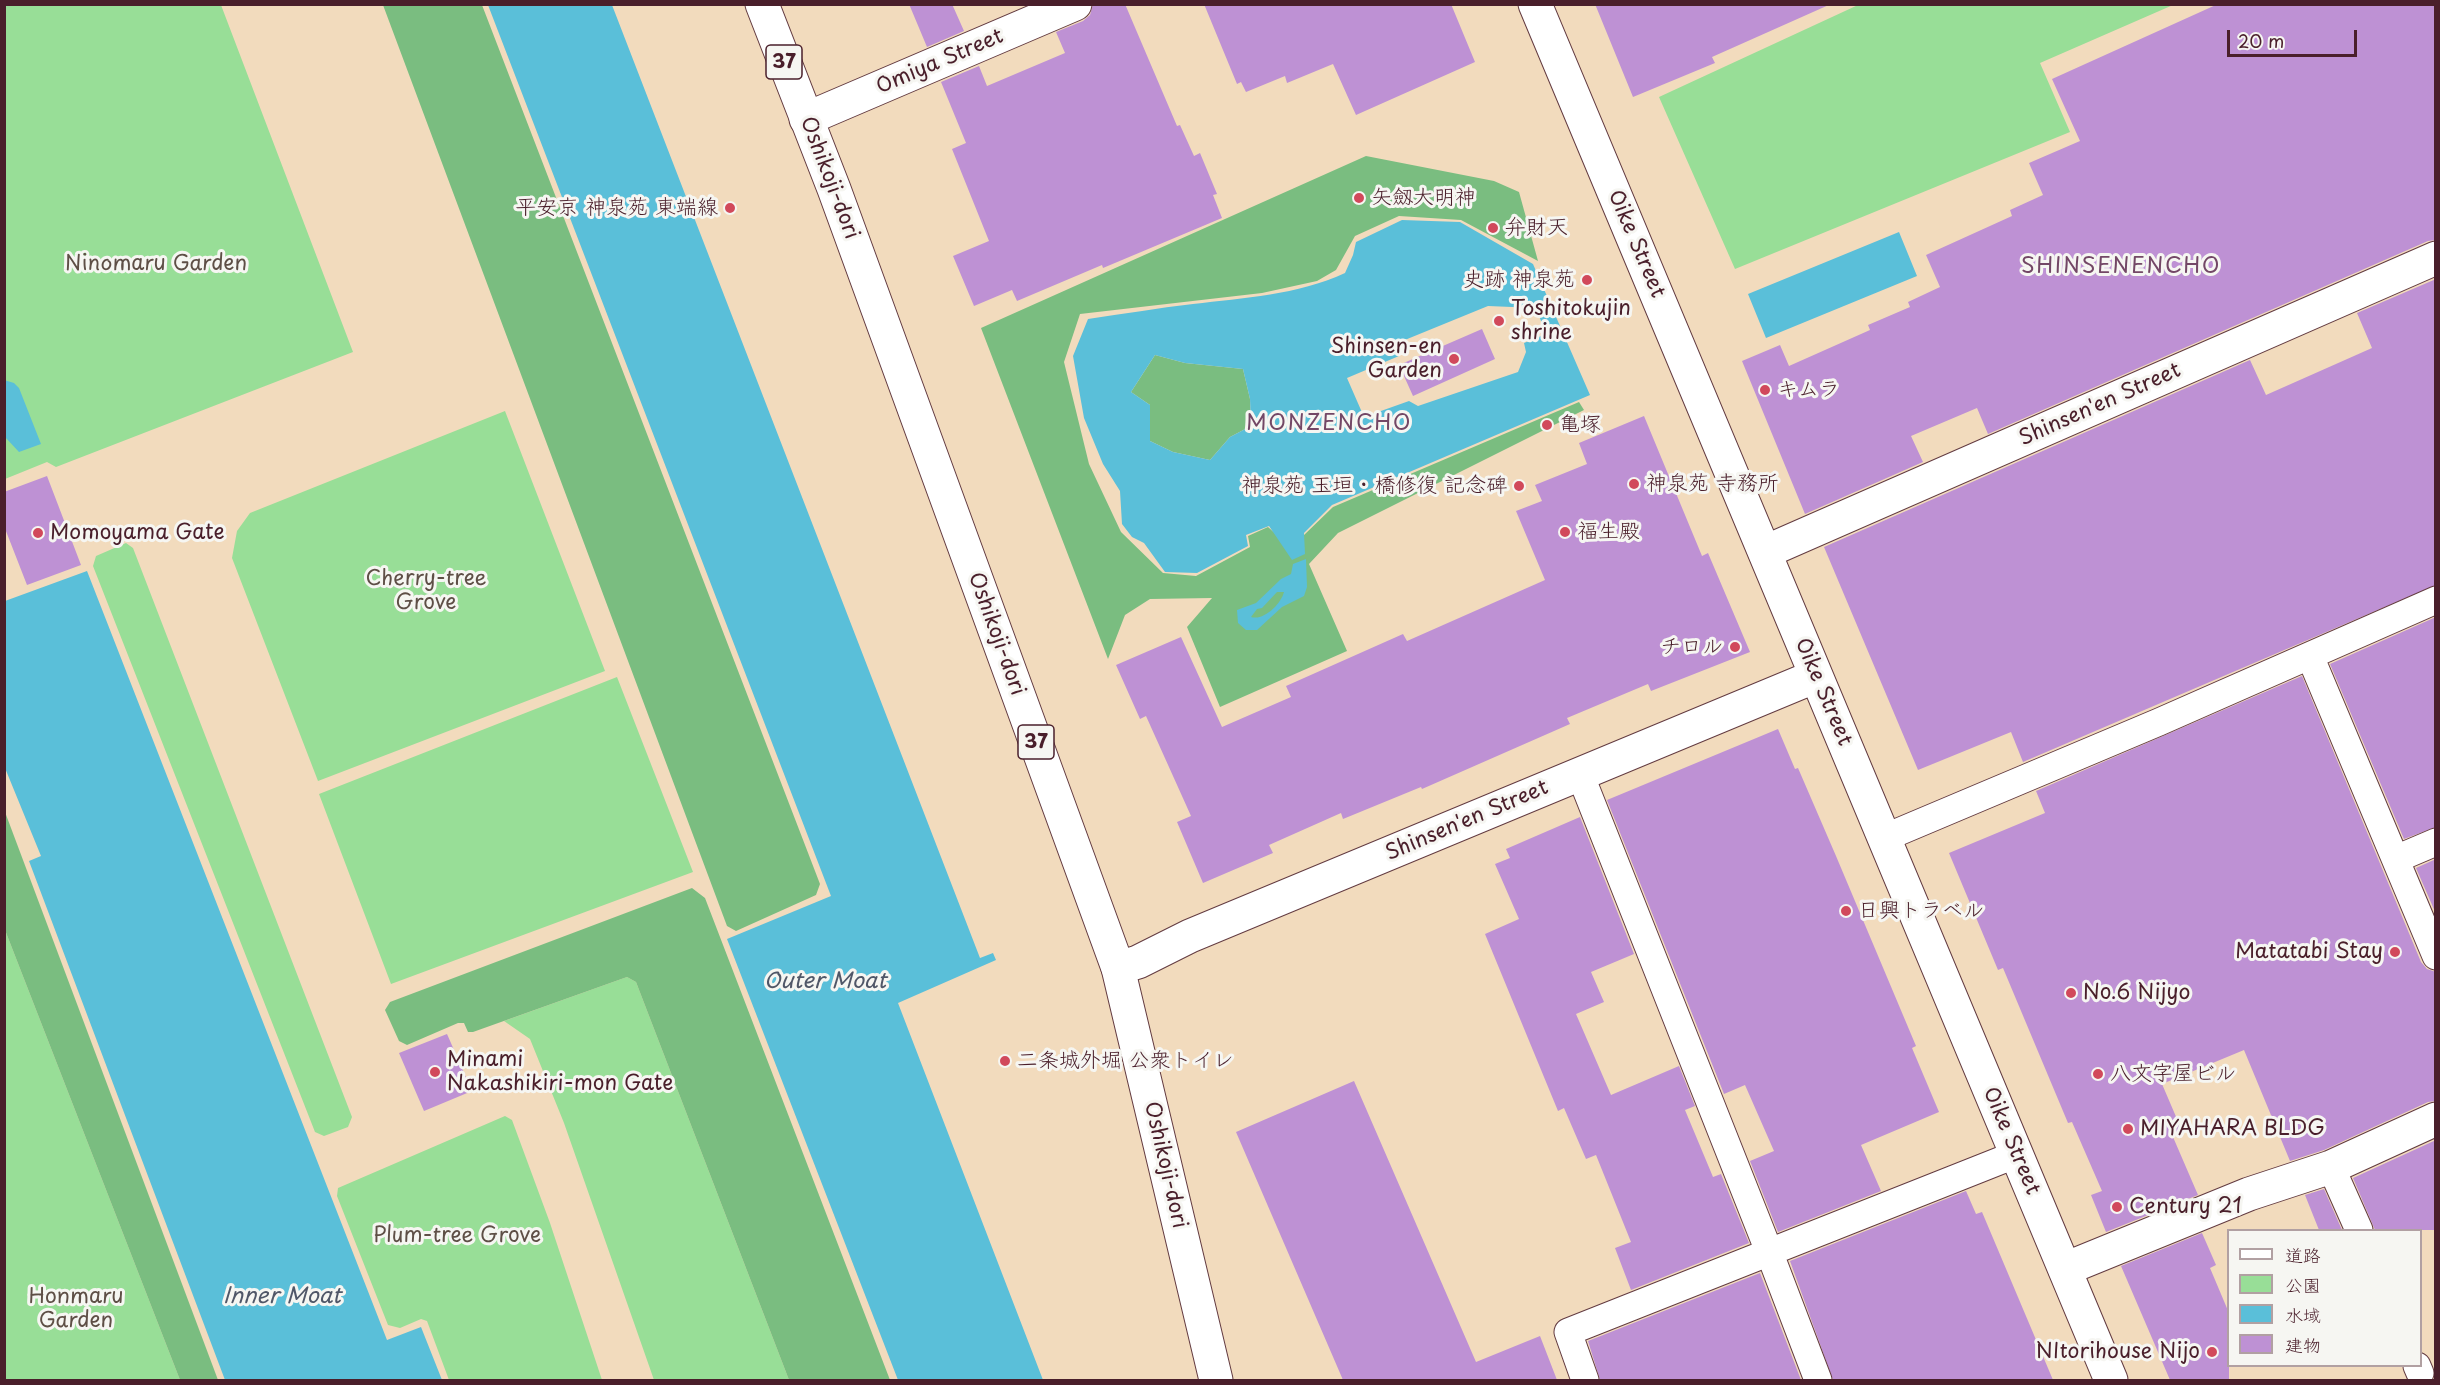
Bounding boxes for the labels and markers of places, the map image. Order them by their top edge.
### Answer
place label: 矢劔大明神 [1371,185,1476,211]
marker: 矢劔大明神 [1352,191,1366,205]
place label: 平安京 神泉苑 東端線 [515,195,718,221]
marker: 平安京 神泉苑 東端線 [723,201,737,215]
place label: 弁財天 [1505,215,1568,241]
marker: 弁財天 [1486,221,1500,235]
place label: 史跡 神泉苑 [1463,267,1575,293]
marker: 史跡 神泉苑 [1580,273,1594,287]
place label: Toshitokujin shrine [1511,296,1631,346]
marker: Toshitokujin shrine [1492,314,1506,328]
place label: Shinsen-en Garden [1331,334,1442,384]
marker: Shinsen-en Garden [1447,352,1461,366]
place label: キムラ [1777,377,1840,403]
marker: キムラ [1758,383,1772,397]
place label: 亀塚 [1559,412,1601,438]
marker: 亀塚 [1540,418,1554,432]
place label: 神泉苑 寺務所 [1646,471,1779,497]
place label: 神泉苑 玉垣・橋修復 記念碑 [1241,473,1507,499]
marker: 神泉苑 寺務所 [1627,477,1641,491]
marker: 神泉苑 玉垣・橋修復 記念碑 [1512,479,1526,493]
place label: 福生殿 [1577,519,1640,545]
place label: Momoyama Gate [50,520,225,546]
marker: 福生殿 [1558,525,1572,539]
marker: Momoyama Gate [31,526,45,540]
place label: チロル [1660,634,1723,660]
marker: チロル [1728,640,1742,654]
place label: 日興トラベル [1858,898,1984,924]
marker: 日興トラベル [1839,904,1853,918]
place label: Matatabi Stay [2235,939,2383,965]
marker: Matatabi Stay [2388,945,2402,959]
place label: No.6 Nijyo [2083,980,2190,1006]
marker: No.6 Nijyo [2064,986,2078,1000]
place label: Minami Nakashikiri-mon Gate [447,1047,673,1097]
place label: 二条城外堀 公衆トイレ [1017,1048,1234,1074]
marker: 二条城外堀 公衆トイレ [998,1054,1012,1068]
place label: 八文字屋ビル [2110,1061,2236,1087]
marker: Minami Nakashikiri-mon Gate [428,1065,442,1079]
marker: 八文字屋ビル [2091,1067,2105,1081]
place label: MIYAHARA BLDG [2140,1116,2325,1142]
marker: MIYAHARA BLDG [2121,1122,2135,1136]
place label: Century 21 [2129,1194,2242,1220]
marker: Century 21 [2110,1200,2124,1214]
place label: NItorihouse Nijo [2036,1339,2200,1365]
marker: NItorihouse Nijo [2205,1345,2219,1359]

